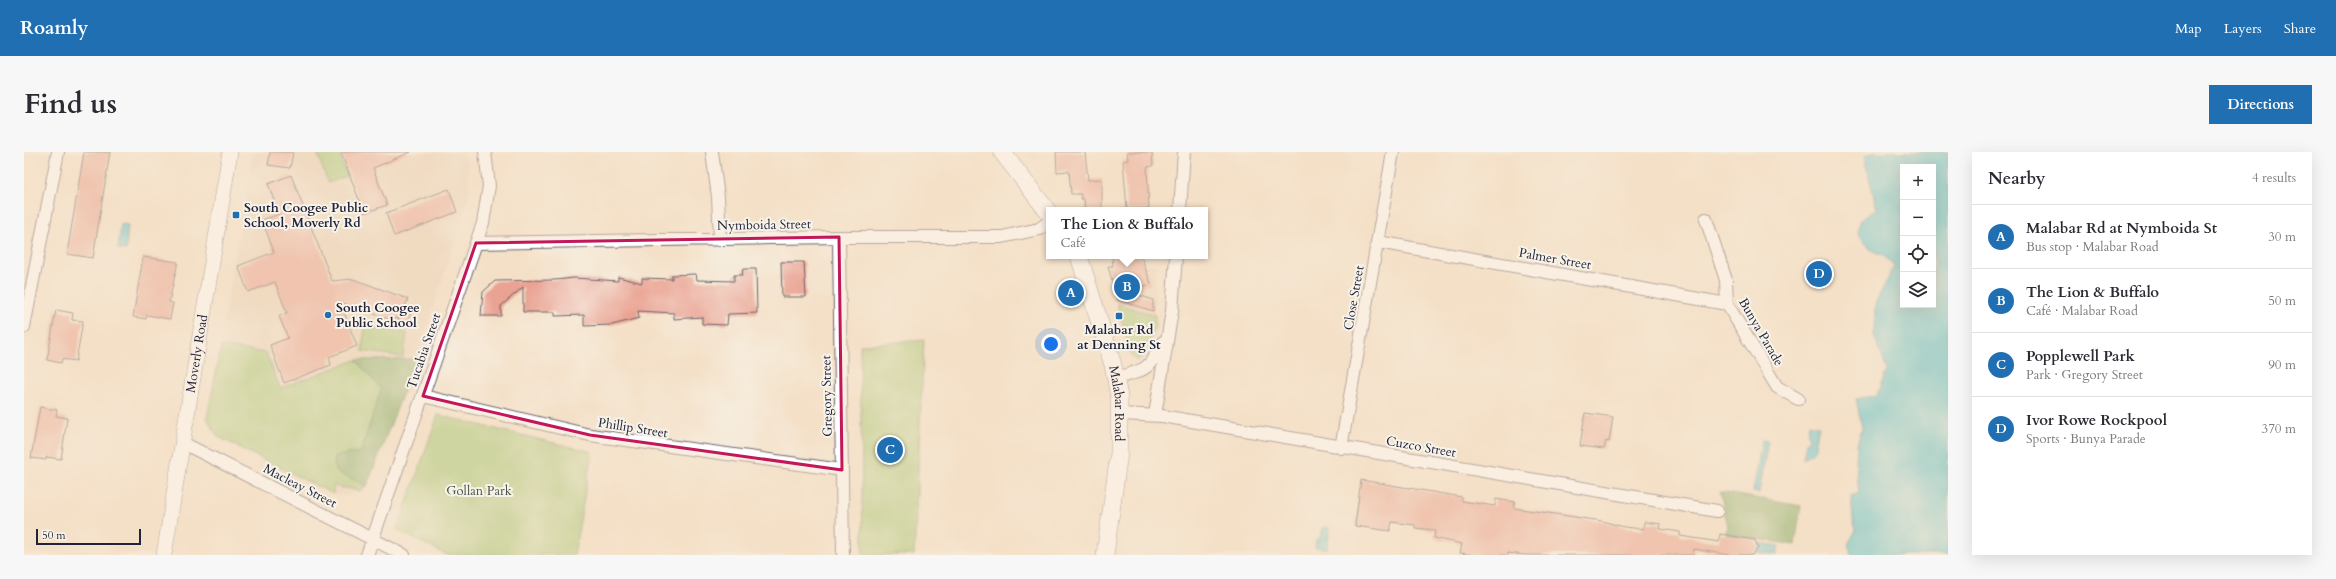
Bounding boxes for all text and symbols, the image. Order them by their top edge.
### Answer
text: Roamly [20,15,88,41]
text: Map [2175,19,2202,38]
text: Layers [2224,19,2262,38]
text: Share [2284,19,2316,38]
text: Find us [24,85,117,123]
button: Directions [2209,85,2312,124]
map controls [1900,164,1936,308]
button: + [1900,164,1936,200]
text: Nearby [1988,167,2045,190]
text: 4 results [2252,169,2296,187]
place label: South Coogee Public School, Moverly Rd [244,199,368,232]
button: − [1900,200,1936,236]
popup [1046,207,1208,259]
marker: South Coogee Public School, Moverly Rd [231,210,241,220]
text: The Lion & Buffalo [1060,214,1194,234]
street label: Nymboida Street [717,215,811,235]
text: Malabar Rd at Nymboida St [2026,218,2217,238]
text: A [1996,228,2006,246]
text: 30 m [2268,228,2296,246]
text: Café [1060,234,1086,252]
button: locate [1900,236,1936,272]
text: Bus stop · Malabar Road [2026,238,2159,256]
street label: Palmer Street [1517,244,1593,274]
pin: D [1806,259,1832,289]
street label: Close Street [1339,264,1369,332]
pin: B [1114,272,1140,302]
button: layers [1900,272,1936,308]
pin: A [1058,278,1084,308]
text: The Lion & Buffalo [2026,282,2159,302]
text: B [1996,292,2006,310]
text: 50 m [2268,292,2296,310]
street label: Bunya Parade [1734,295,1788,369]
place label: South Coogee Public School [336,299,420,332]
text: Café · Malabar Road [2026,302,2138,320]
marker: South Coogee Public School [323,310,333,320]
street label: Tucabia Street [403,311,445,391]
marker: Malabar Rd at Denning St [1114,311,1124,321]
street label: Moverly Road [182,313,212,394]
place label: Malabar Rd at Denning St [1077,321,1161,354]
your location [1041,334,1061,354]
text: Popplewell Park [2026,346,2135,366]
street label: Gregory Street [817,355,837,437]
text: C [1996,356,2006,374]
text: 90 m [2268,356,2296,374]
street label: Malabar Road [1104,364,1128,441]
text: Park · Gregory Street [2026,366,2143,384]
text: Ivor Rowe Rockpool [2026,410,2167,430]
street label: Phillip Street [597,414,669,442]
text: D [1995,420,2007,438]
text: 370 m [2262,420,2296,438]
text: Sports · Bunya Parade [2026,430,2146,448]
street label: Cuzco Street [1385,432,1457,462]
pin: C [877,435,903,465]
street label: Macleay Street [260,460,340,512]
park label: Gollan Park [446,482,512,500]
scale bar [36,527,141,546]
text: 50 m [42,528,66,543]

